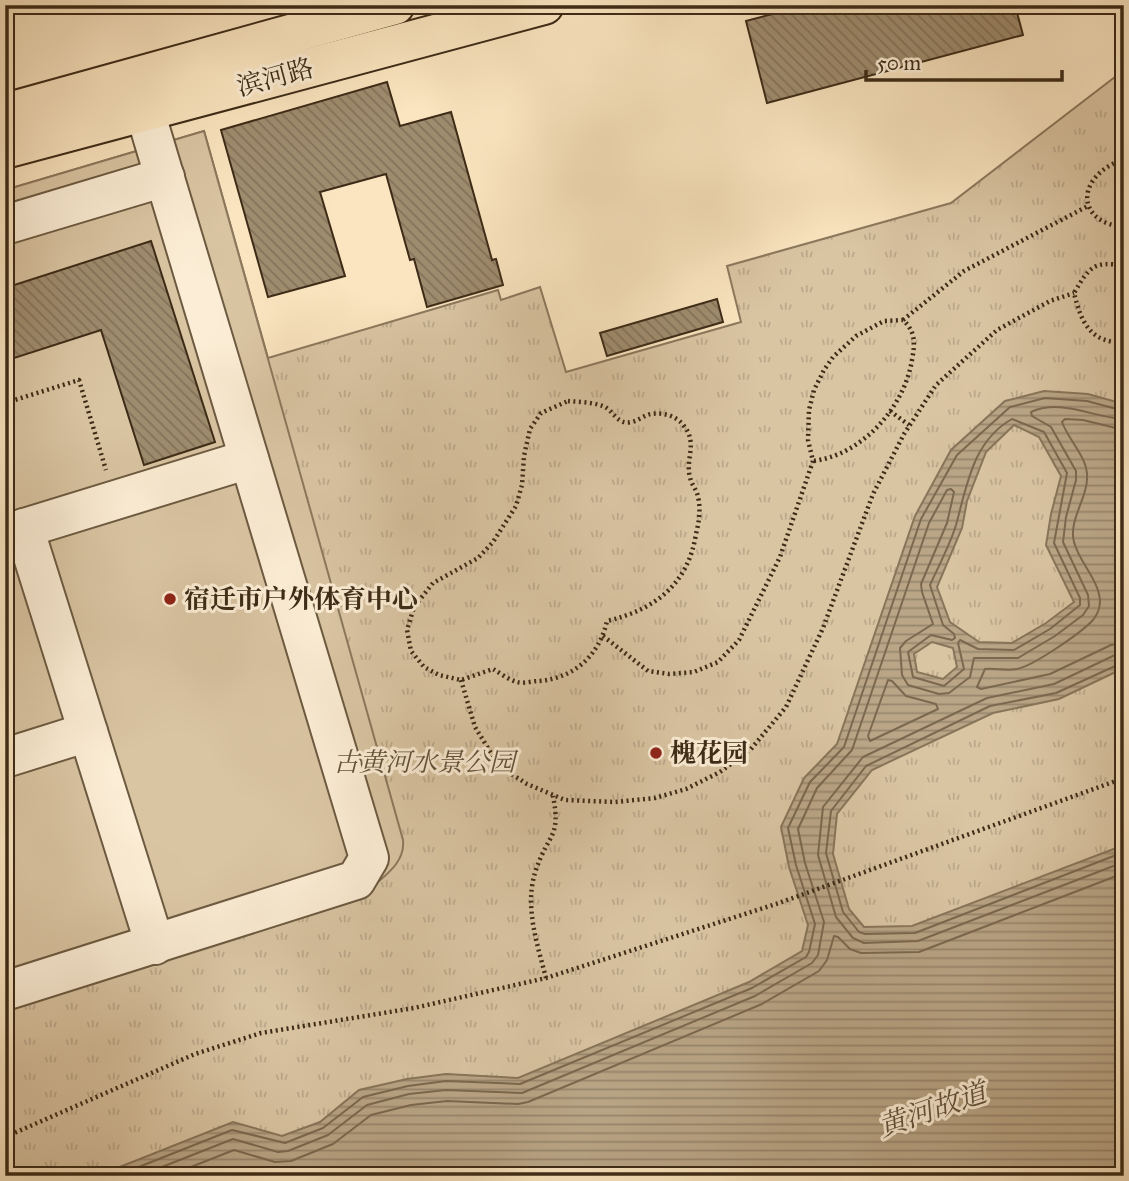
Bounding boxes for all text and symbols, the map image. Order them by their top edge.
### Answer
scale bar [866,38,1062,82]
text: 50 m [877,50,922,76]
street label: 滨河路 [233,51,317,103]
place label: 宿迁市户外体育中心 [184,583,418,615]
marker: 宿迁市户外体育中心 [162,591,178,607]
place label: 槐花园 [670,737,748,769]
marker: 槐花园 [648,745,664,761]
park label: 古黄河水景公园 [333,746,519,778]
water label: 黄河故道 [874,1073,995,1144]

